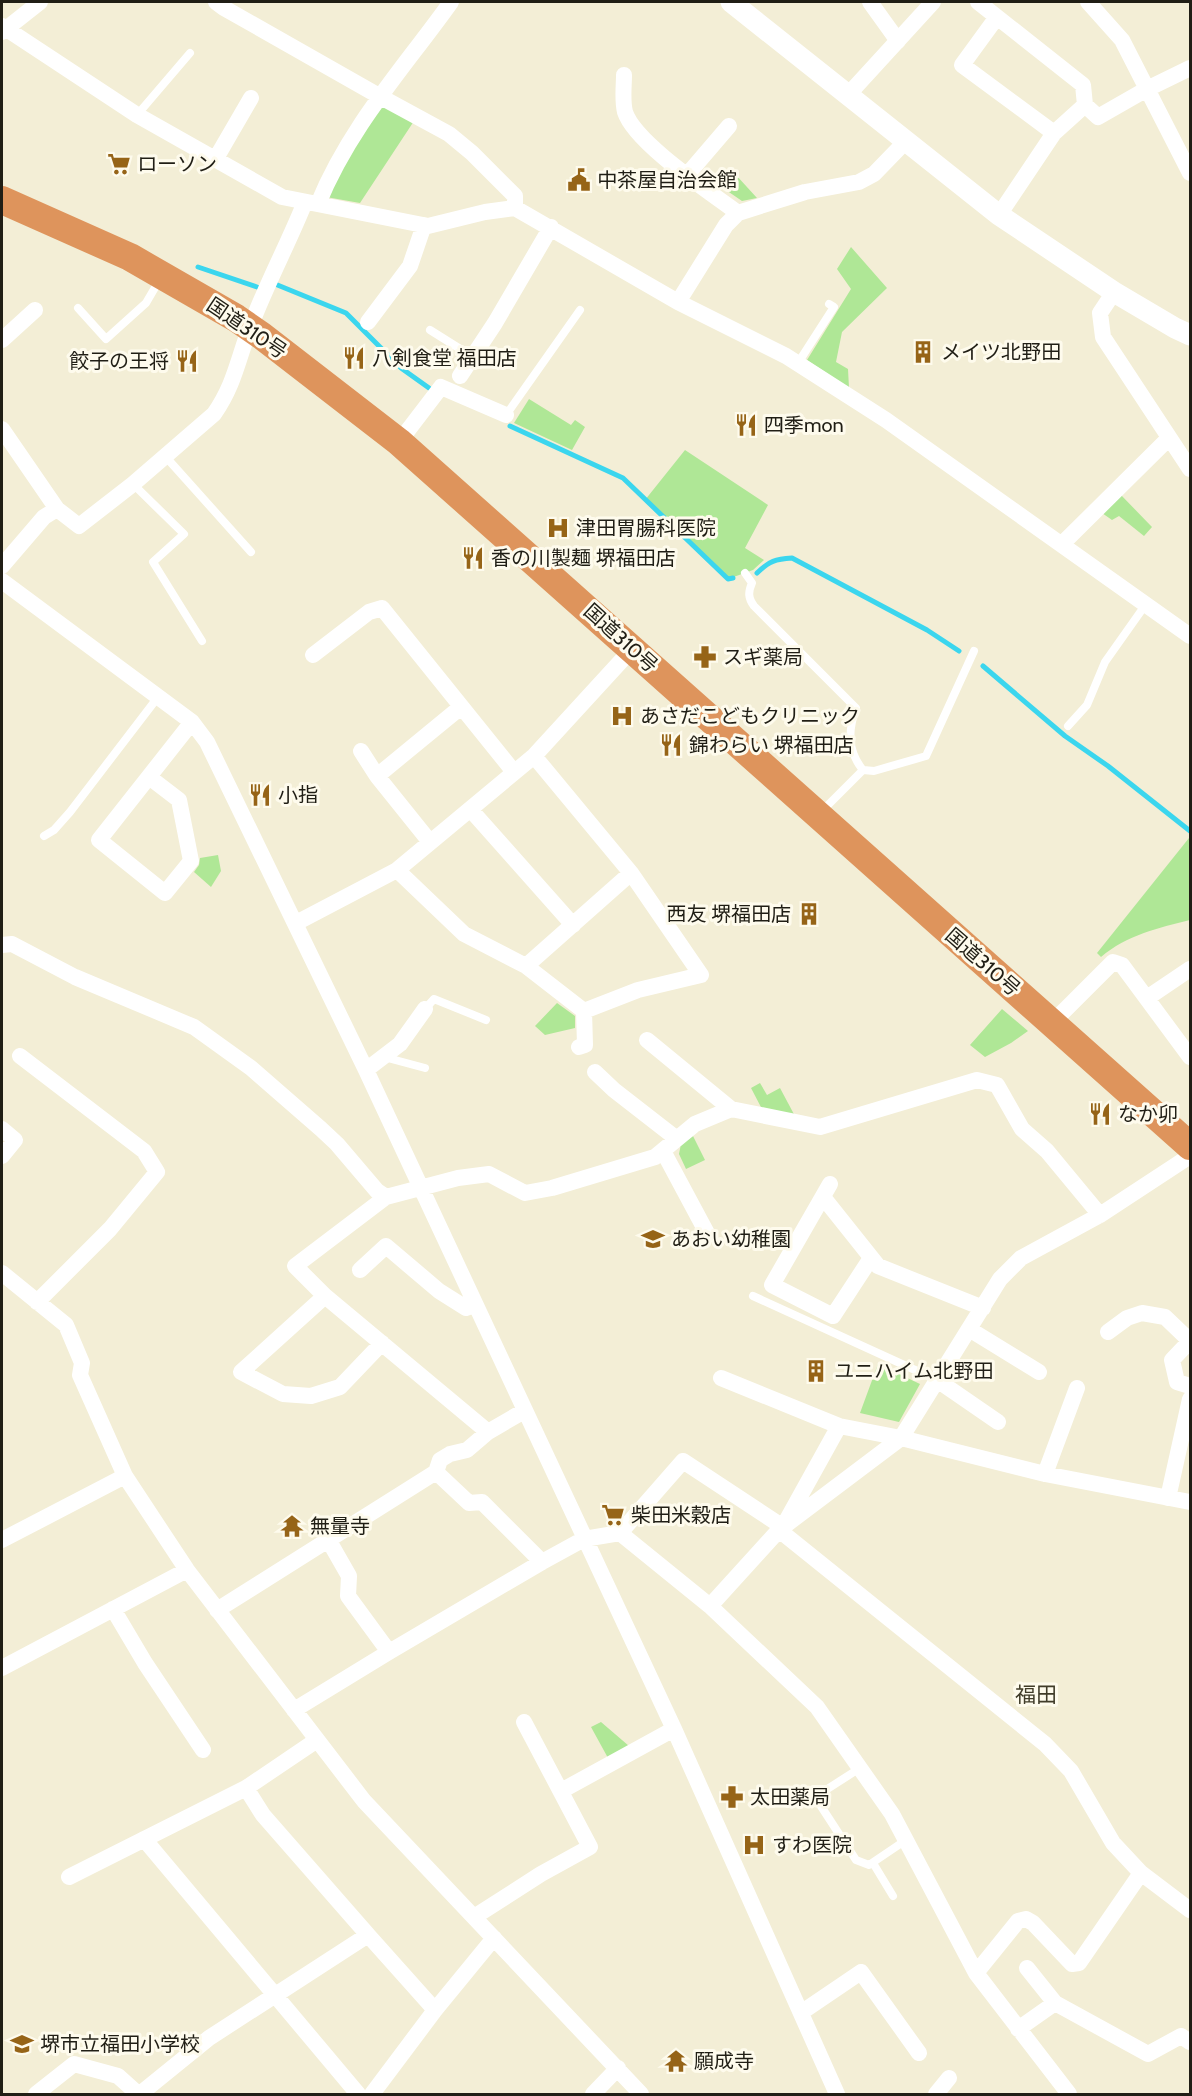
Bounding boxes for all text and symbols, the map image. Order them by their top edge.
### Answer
supermarket icon: ローソン [106,151,132,177]
place label: ローソン [137,152,217,176]
public building icon: 中茶屋自治会館 [566,167,592,193]
place label: 中茶屋自治会館 [597,168,737,192]
street label: 国道310号 [202,293,292,363]
building icon: メイツ北野田 [910,339,936,365]
place label: メイツ北野田 [941,340,1061,364]
restaurant icon: 八剣食堂 福田店 [341,345,367,371]
place label: 八剣食堂 福田店 [372,346,517,370]
restaurant icon: 餃子の王将 [174,348,200,374]
place label: 餃子の王将 [69,349,169,373]
restaurant icon: 四季mon [733,412,759,438]
place label: 四季mon [764,413,844,437]
hospital icon: 津田胃腸科医院 [545,515,571,541]
place label: 津田胃腸科医院 [576,516,716,540]
restaurant icon: 香の川製麺 堺福田店 [460,545,486,571]
place label: 香の川製麺 堺福田店 [491,546,676,570]
street label: 国道310号 [579,599,663,677]
pharmacy icon: スギ薬局 [692,644,718,670]
place label: スギ薬局 [723,645,803,669]
hospital icon: あさだこどもクリニック [609,703,635,729]
place label: あさだこどもクリニック [640,704,860,728]
restaurant icon: 錦わらい 堺福田店 [658,732,684,758]
place label: 錦わらい 堺福田店 [689,733,854,757]
restaurant icon: 小指 [247,782,273,808]
place label: 小指 [278,783,318,807]
building icon: 西友 堺福田店 [796,901,822,927]
place label: 西友 堺福田店 [667,902,791,926]
street label: 国道310号 [941,923,1025,1001]
restaurant icon: なか卯 [1087,1101,1113,1127]
place label: なか卯 [1118,1102,1178,1126]
school or university icon: あおい幼稚園 [640,1226,666,1252]
place label: あおい幼稚園 [671,1227,791,1251]
building icon: ユニハイム北野田 [803,1358,829,1384]
place label: ユニハイム北野田 [834,1359,993,1383]
supermarket icon: 柴田米穀店 [600,1502,626,1528]
place label: 柴田米穀店 [631,1503,731,1527]
temple icon: 無量寺 [279,1513,305,1539]
place label: 無量寺 [310,1514,370,1538]
district label: 福田 [1015,1682,1057,1707]
pharmacy icon: 太田薬局 [719,1784,745,1810]
place label: 太田薬局 [750,1785,830,1809]
hospital icon: すわ医院 [741,1832,767,1858]
place label: すわ医院 [772,1833,852,1857]
school or university icon: 堺市立福田小学校 [9,2031,35,2057]
place label: 堺市立福田小学校 [40,2032,200,2056]
temple icon: 願成寺 [663,2048,689,2074]
place label: 願成寺 [694,2049,754,2073]

